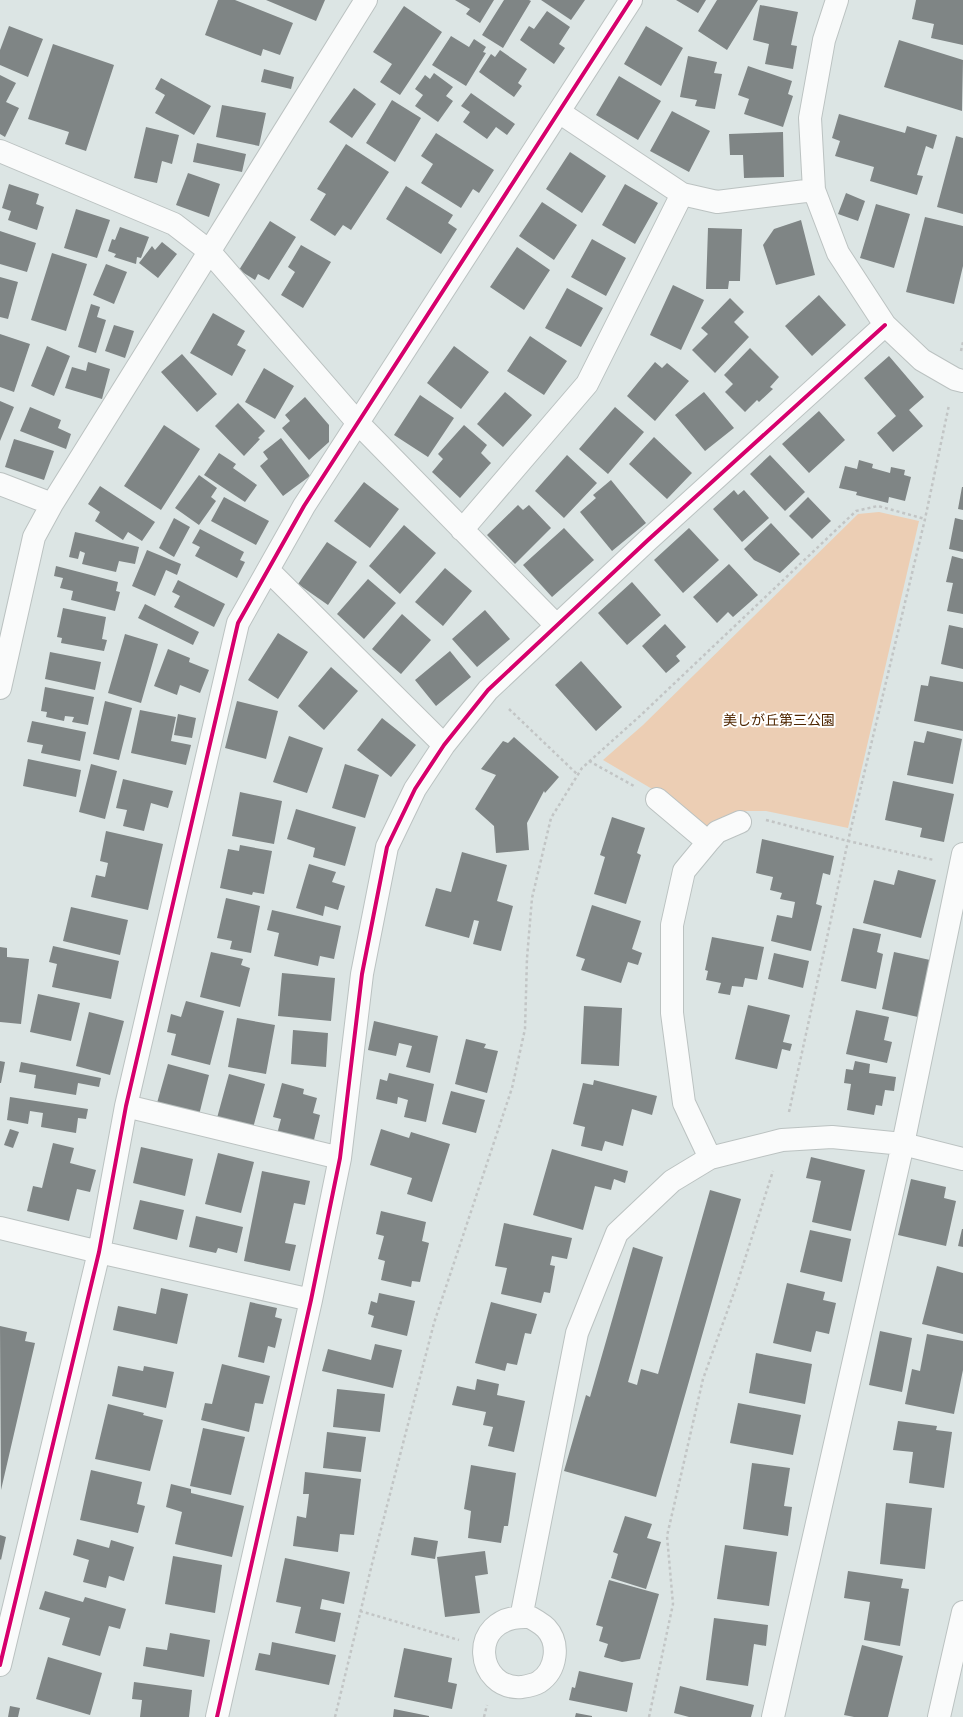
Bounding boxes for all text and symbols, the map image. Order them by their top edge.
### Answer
park label: 美しが丘第三公園 [723,712,835,729]

